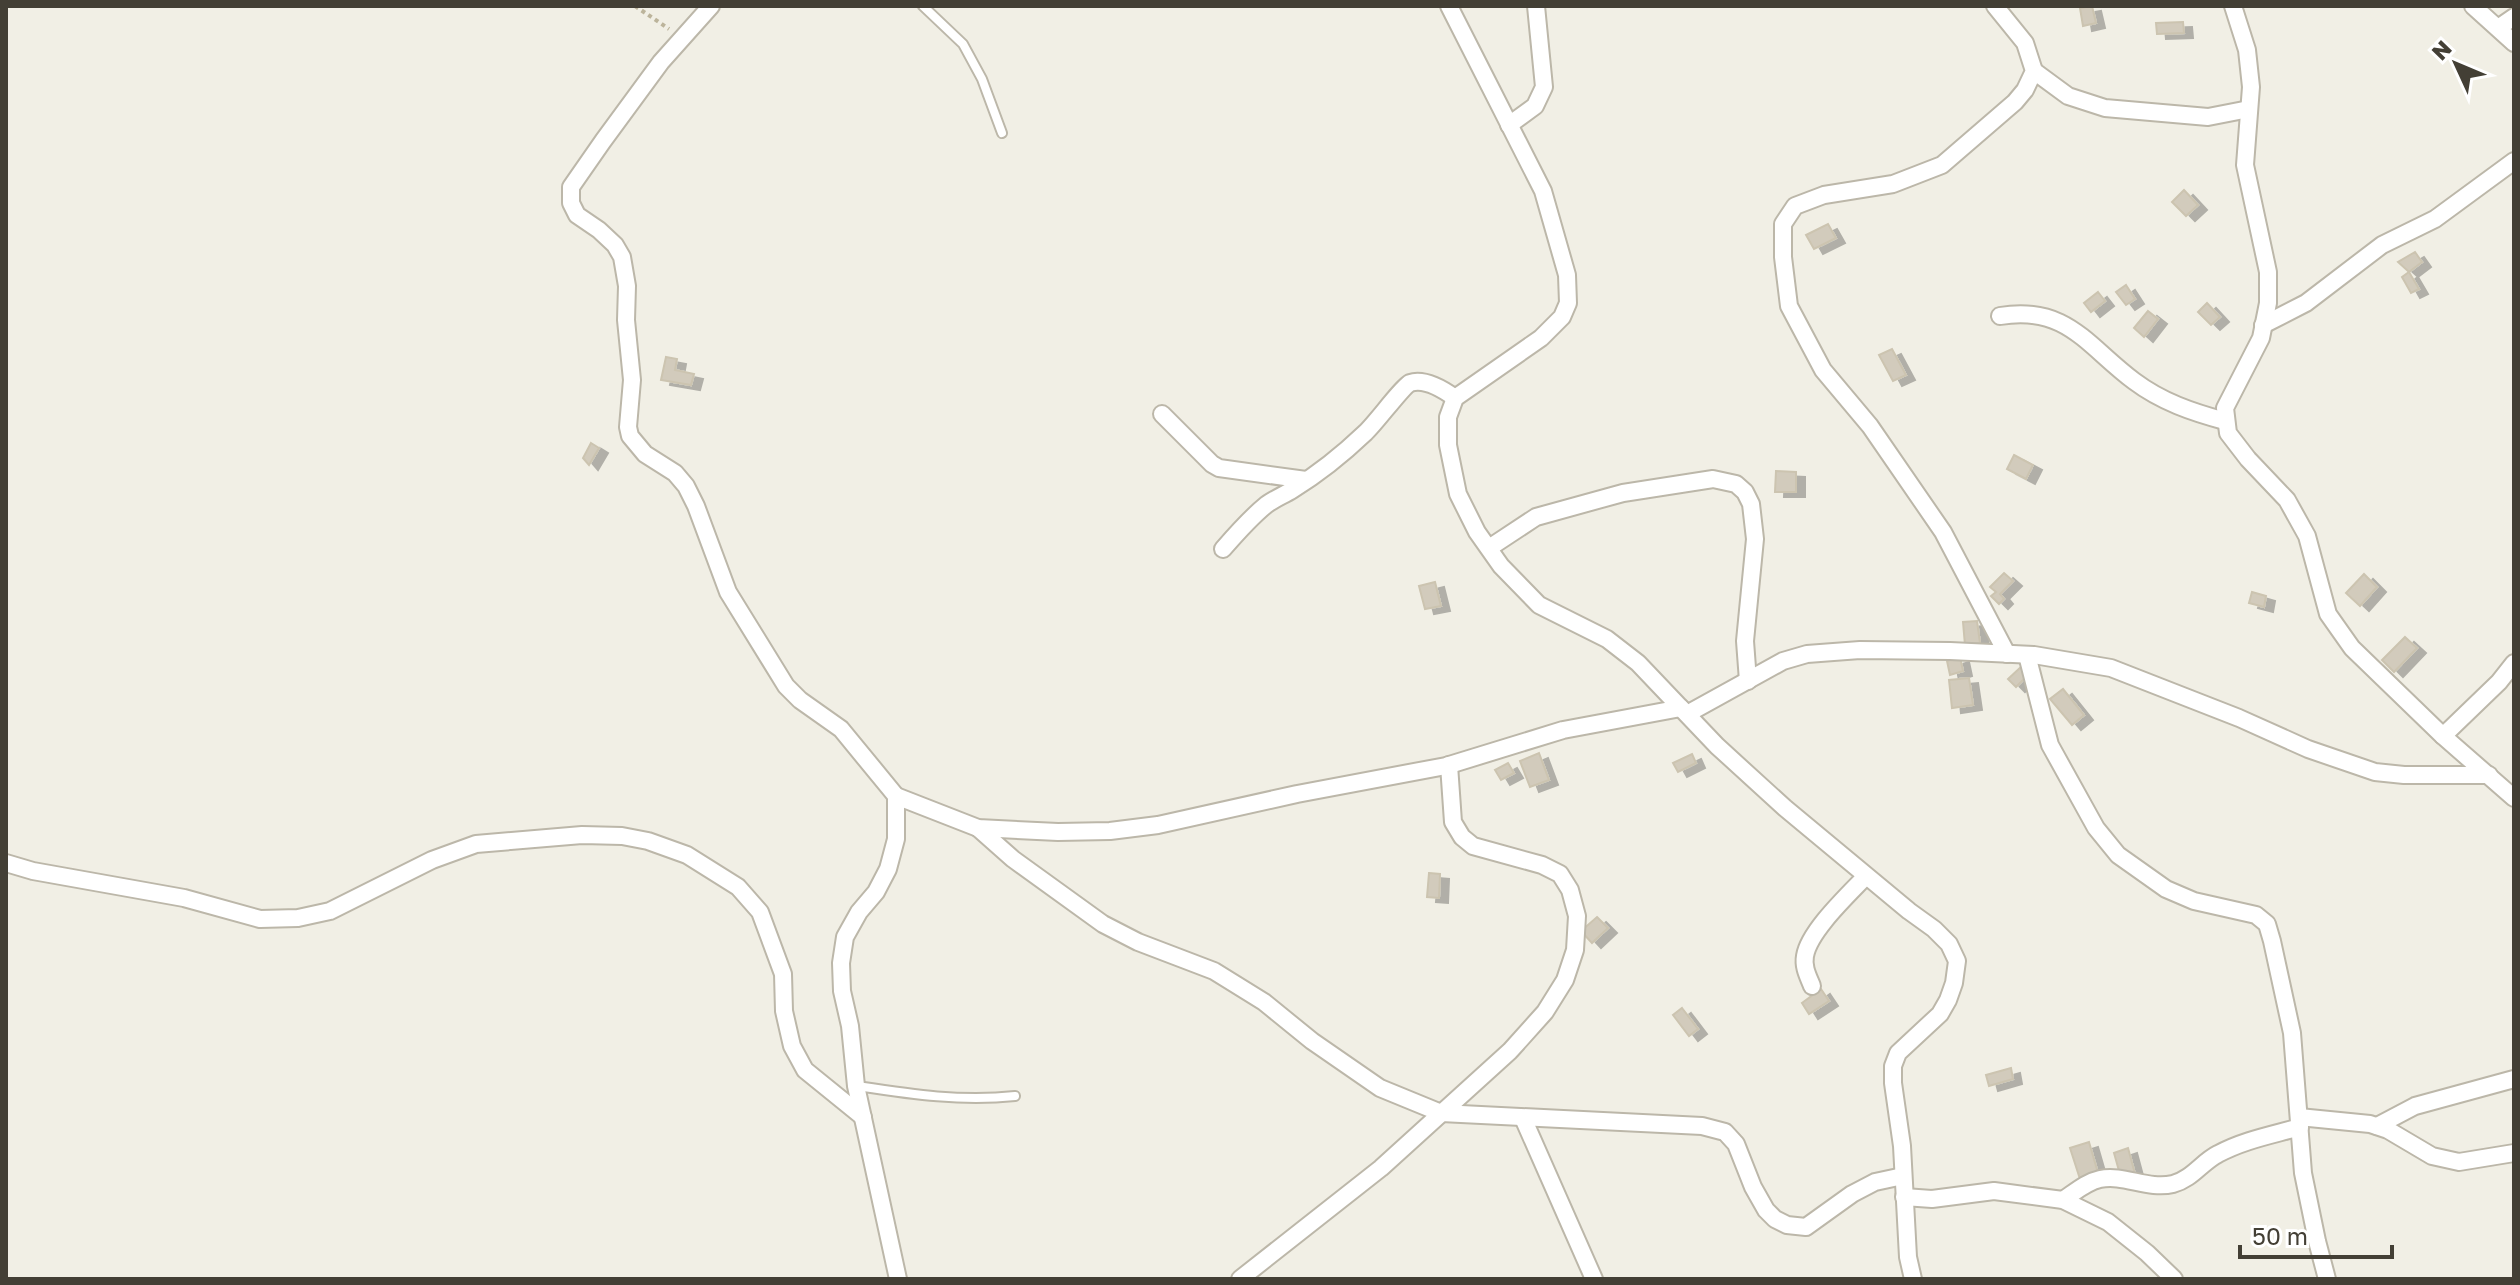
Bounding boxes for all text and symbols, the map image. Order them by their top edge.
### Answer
north arrow [2416,24,2496,104]
text: N [2426,34,2457,65]
scale bar [2240,1209,2392,1259]
text: 50 m [2252,1221,2308,1250]

